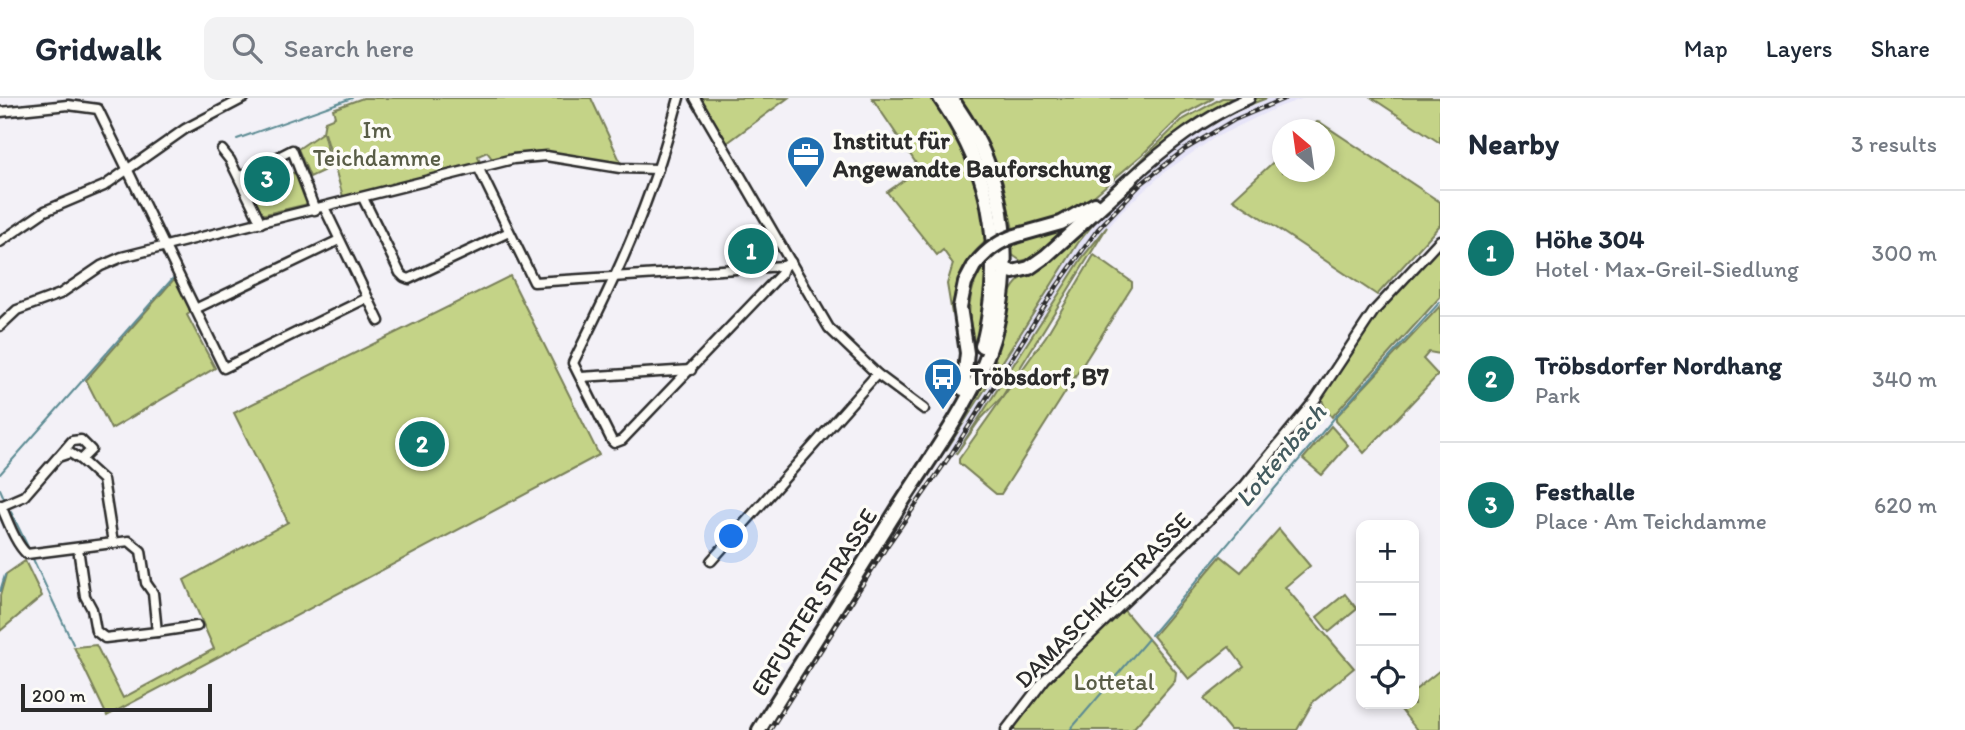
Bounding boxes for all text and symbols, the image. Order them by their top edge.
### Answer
search box [204,17,694,80]
text: Gridwalk [35,29,162,68]
icon: search [228,29,266,67]
text: Search here [284,32,414,64]
text: Map [1684,34,1728,63]
text: Layers [1766,34,1833,63]
text: Share [1871,34,1930,63]
park label: Im Teichdamme [313,115,441,172]
north arrow [1272,119,1335,182]
text: Nearby [1468,125,1559,162]
place label: Institut für Angewandte Bauforschung [832,126,1112,184]
text: 3 results [1851,130,1937,158]
office icon: Institut für Angewandte Bauforschung [785,134,827,189]
pin: 3 [244,153,290,205]
text: Höhe 304 [1535,223,1644,255]
pin: 1 [728,225,774,277]
text: 1 [1486,239,1496,267]
text: 300 m [1872,239,1937,267]
text: Hotel · Max-Greil-Siedlung [1535,255,1799,283]
text: Tröbsdorfer Nordhang [1535,349,1782,381]
bus stop icon: Tröbsdorf, B7 [922,356,964,411]
place label: Tröbsdorf, B7 [969,362,1109,391]
text: 2 [1485,365,1497,393]
text: 340 m [1872,365,1937,393]
text: Park [1535,381,1580,409]
water label: Lottenbach [1228,396,1333,513]
pin: 2 [399,418,445,470]
text: Festhalle [1535,475,1635,507]
text: 3 [1485,491,1497,519]
text: 620 m [1874,491,1937,519]
street label: ERFURTER STRASSE [744,503,883,701]
street label: DAMASCHKESTRASSE [1008,505,1197,694]
text: Place · Am Teichdamme [1535,507,1767,535]
your location [714,519,748,553]
map controls [1356,520,1419,709]
button: + [1356,520,1419,583]
button: − [1356,583,1419,646]
button: locate [1356,646,1419,709]
park label: Lottetal [1073,667,1155,696]
scale bar [21,681,212,713]
text: 200 m [32,684,86,707]

